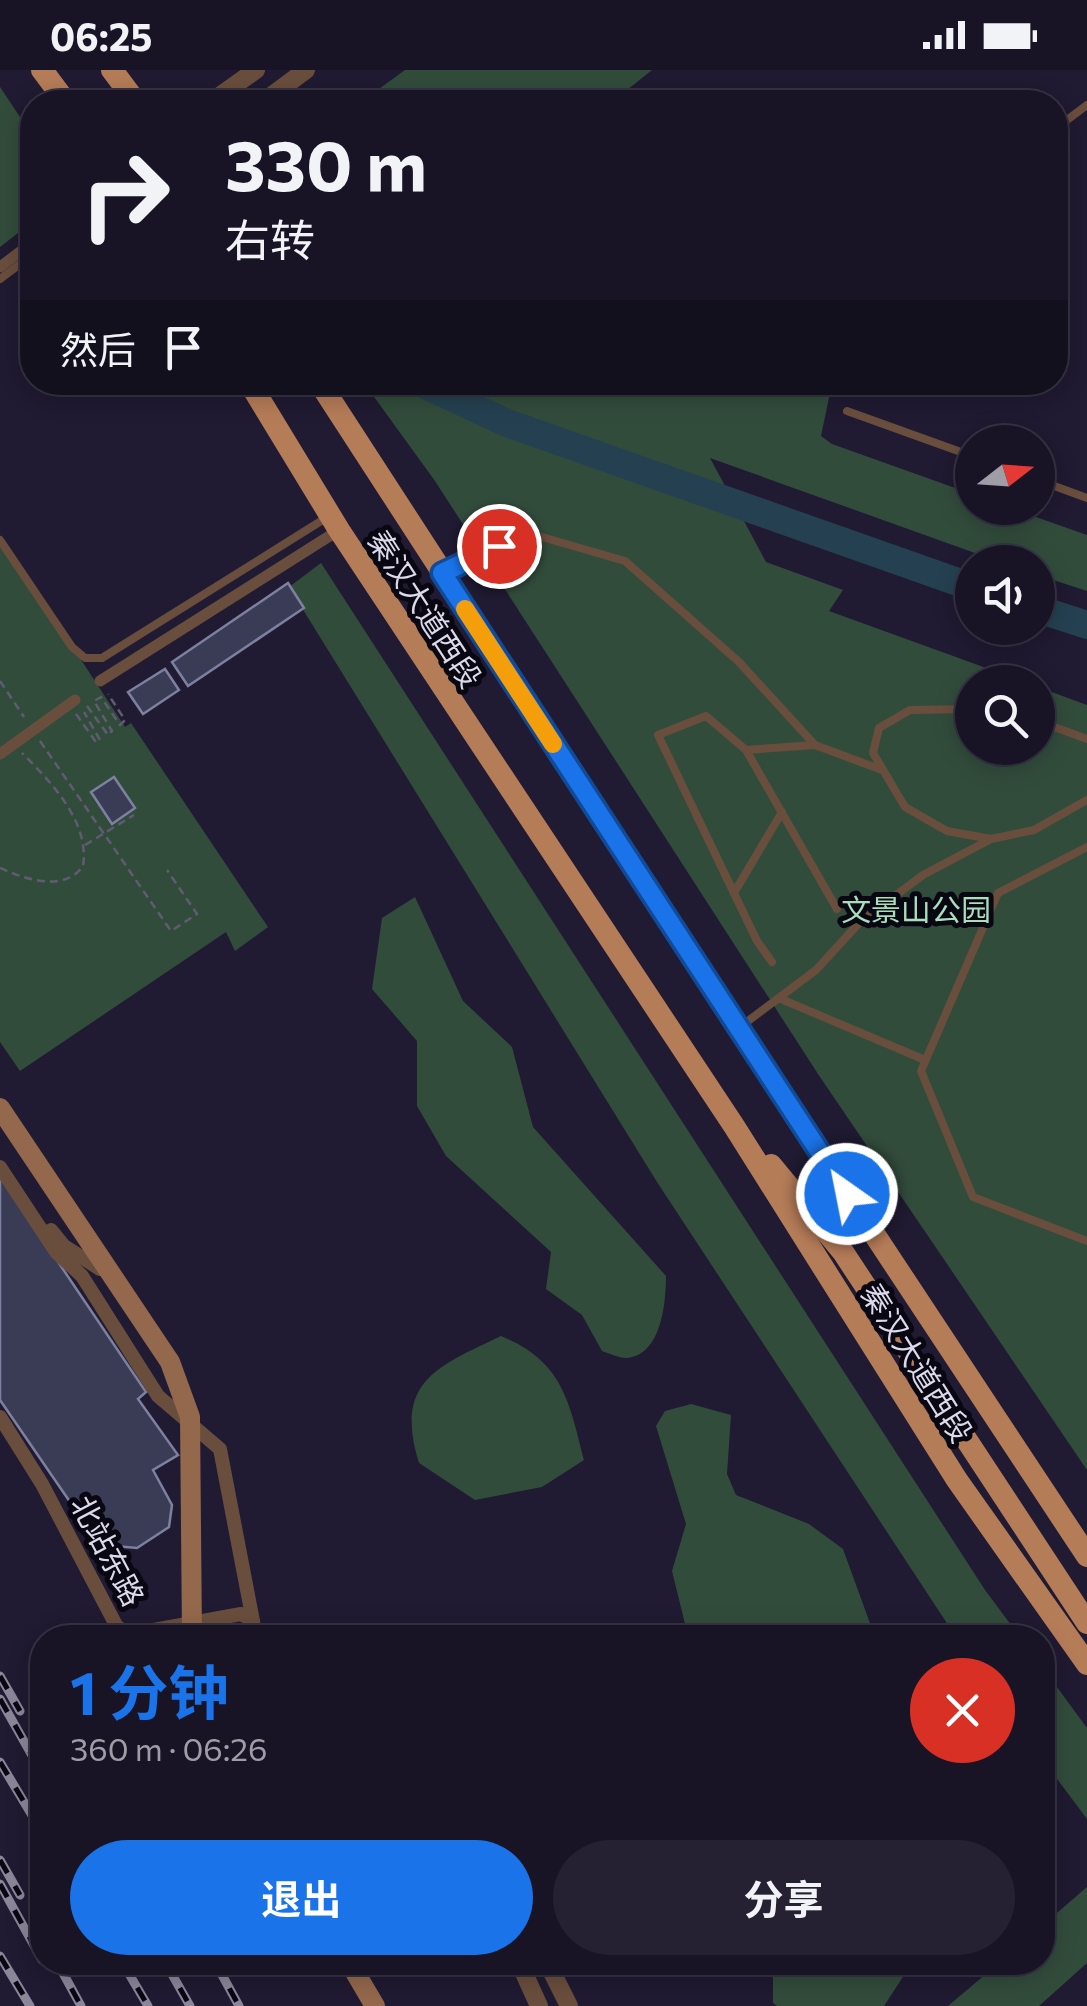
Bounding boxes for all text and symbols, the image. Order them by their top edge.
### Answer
text: 06:25 [50,12,153,59]
text: 330 m [225,120,427,205]
icon: right [60,130,190,260]
text: 右转 [225,211,315,266]
icon: arrive [156,320,211,375]
text: 然后 [60,325,136,372]
north arrow [955,425,1055,525]
map controls [955,425,1055,765]
pin [457,504,542,589]
icon: arrive [472,519,527,574]
street label: 秦汉大道西段 [361,522,491,694]
button: sound [955,545,1055,645]
button: search [955,665,1055,765]
park label: 文景山公园 [841,890,991,927]
position arrow [795,1142,899,1246]
street label: 秦汉大道西段 [855,1276,981,1448]
street label: 北站东路 [64,1488,154,1612]
text: 1 分钟 [70,1654,229,1727]
button: close [910,1658,1015,1763]
text: 360 m · 06:26 [70,1728,267,1768]
button: 退出 [70,1840,533,1955]
button: 分享 [553,1840,1015,1955]

